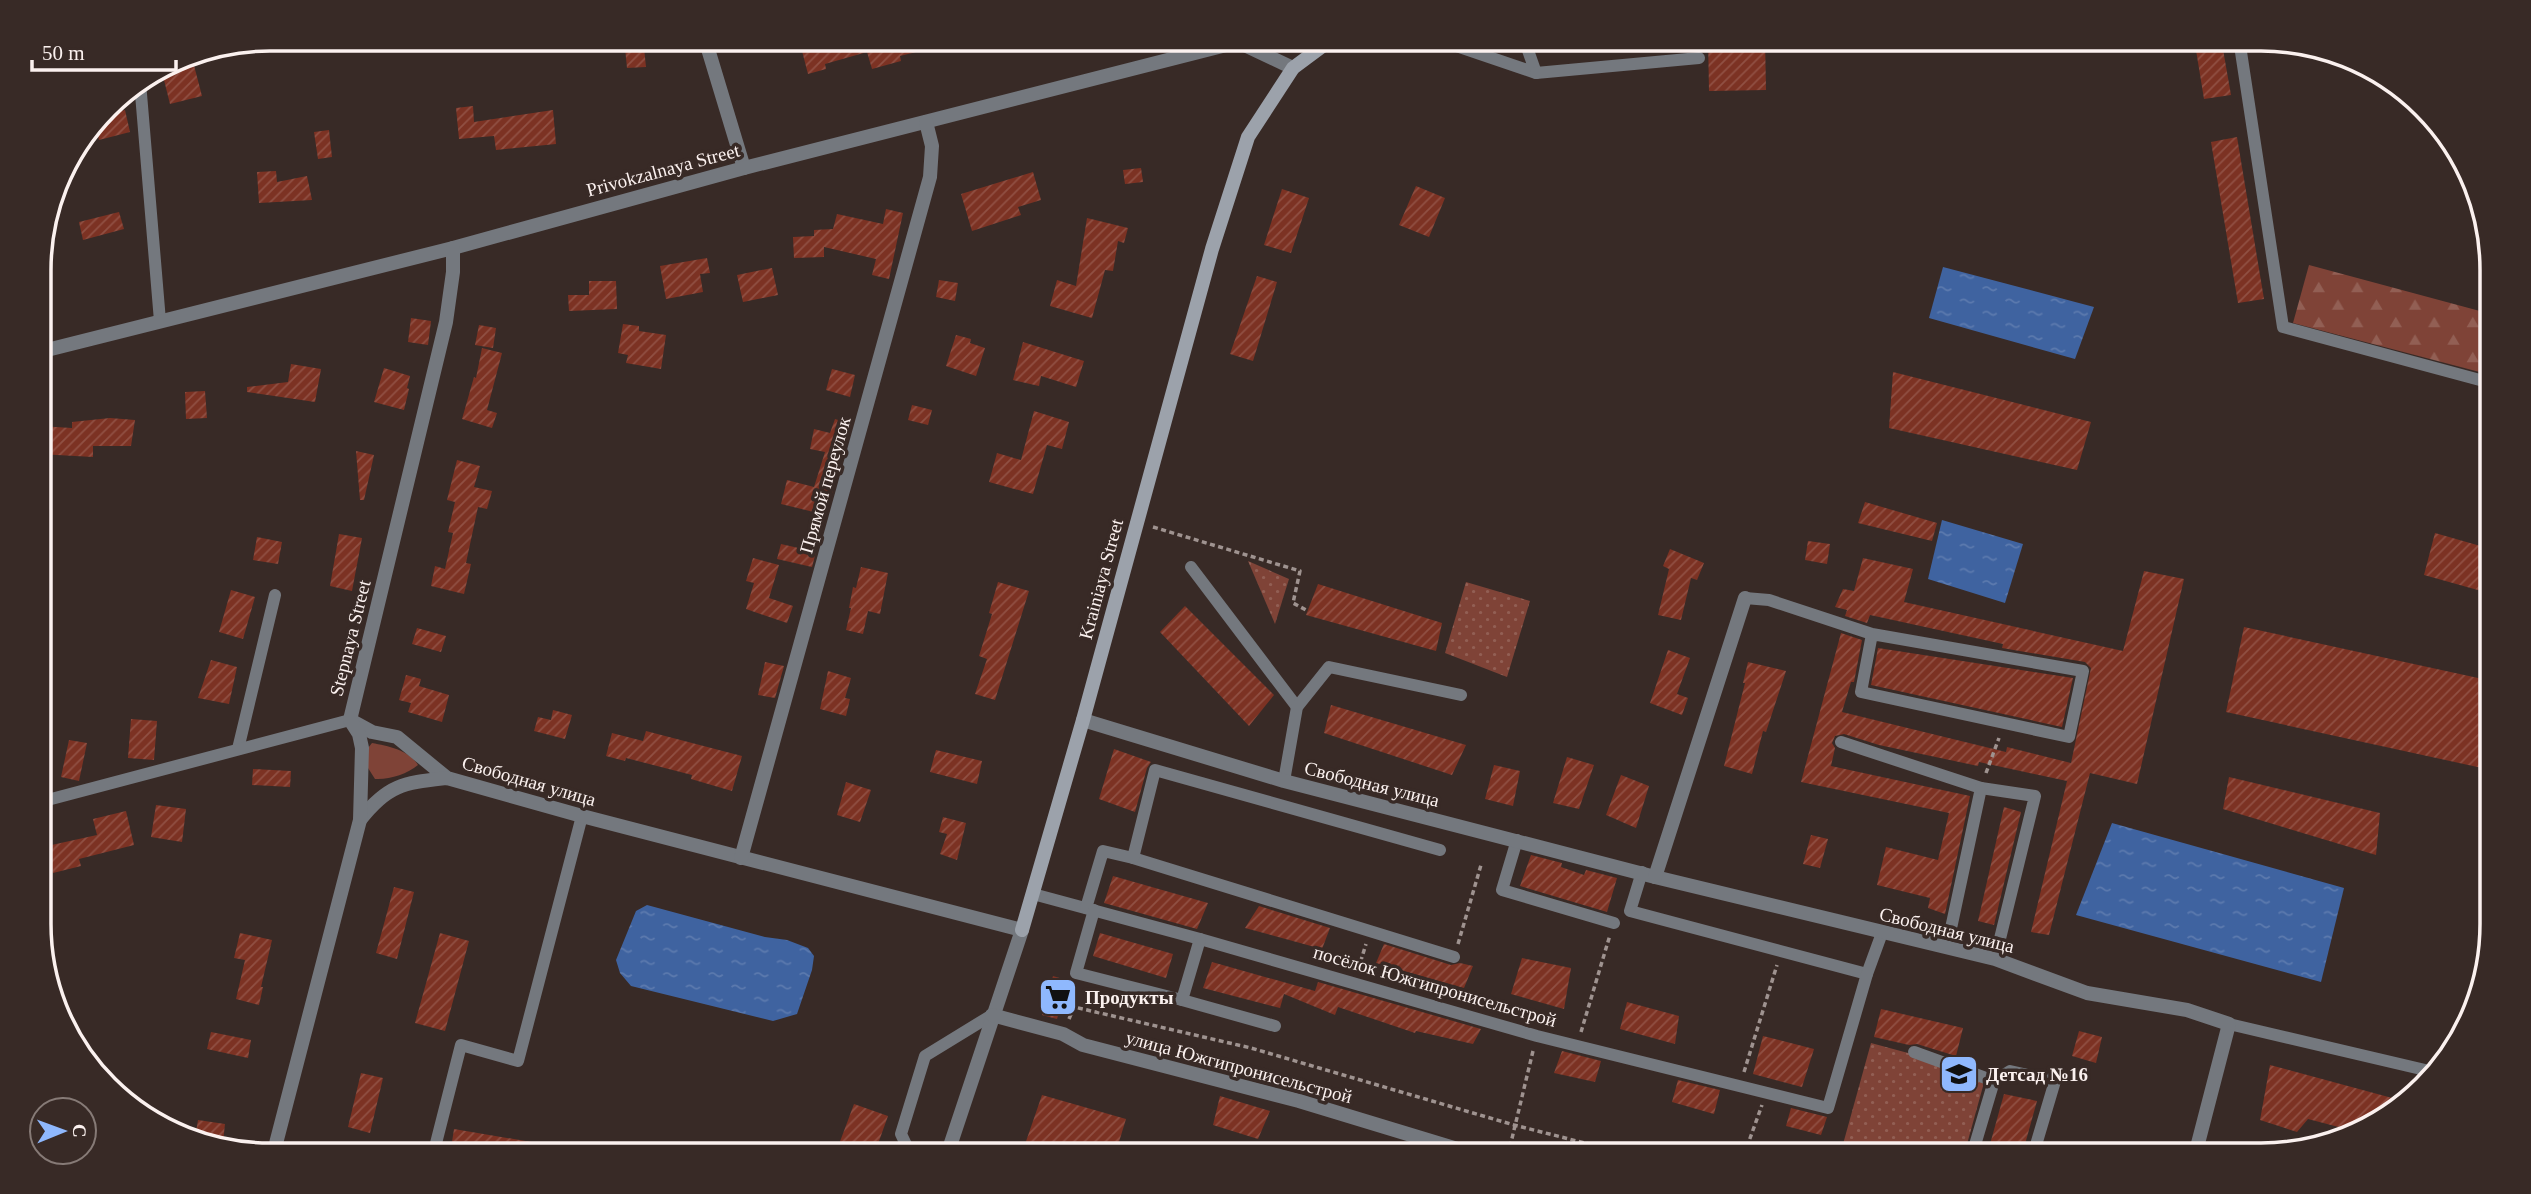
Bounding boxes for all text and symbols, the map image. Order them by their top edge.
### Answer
scale bar [32,28,175,72]
text: 50 m [42,41,85,65]
street label: Privokzalnaya Street [584,139,743,201]
street label: Прямой переулок [795,413,855,556]
street label: Krainiaya Street [1075,516,1127,642]
street label: Stepnaya Street [325,577,375,698]
street label: Свободная улица [460,752,599,810]
street label: Свободная улица [1302,757,1442,811]
street label: Свободная улица [1877,903,2017,957]
street label: посёлок Южгипронисельстрой [1311,941,1559,1031]
supermarket icon: Продукты [1037,976,1079,1018]
place label: Продукты [1085,987,1174,1008]
street label: улица Южгипронисельстрой [1124,1027,1354,1107]
school or university icon: Детсад №16 [1938,1053,1980,1095]
place label: Детсад №16 [1986,1064,2088,1085]
north arrow [28,1096,98,1166]
text: С [69,1124,90,1138]

